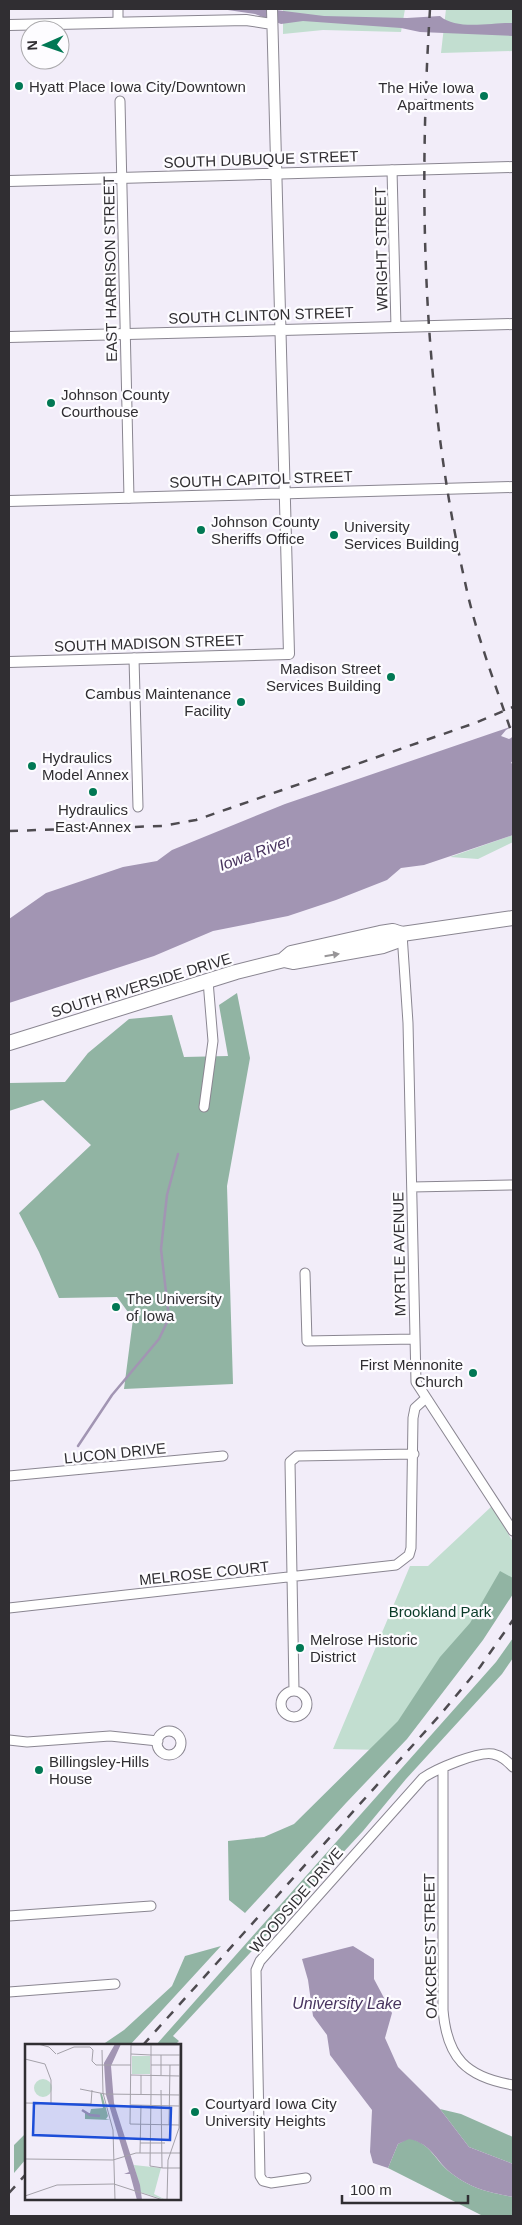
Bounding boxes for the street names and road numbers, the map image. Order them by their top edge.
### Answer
street label: SOUTH DUBUQUE STREET [163,147,359,171]
street label: EAST HARRISON STREET [100,176,120,362]
street label: WRIGHT STREET [371,187,391,311]
street label: SOUTH CLINTON STREET [168,303,354,327]
street label: SOUTH CAPITOL STREET [169,467,353,491]
street label: SOUTH MADISON STREET [54,631,244,655]
street label: SOUTH RIVERSIDE DRIVE [49,949,233,1021]
street label: MYRTLE AVENUE [389,1192,409,1316]
street label: LUCON DRIVE [63,1439,167,1467]
street label: MELROSE COURT [138,1558,270,1588]
street label: WOODSIDE DRIVE [246,1844,346,1956]
street label: OAKCREST STREET [420,1873,440,2019]

